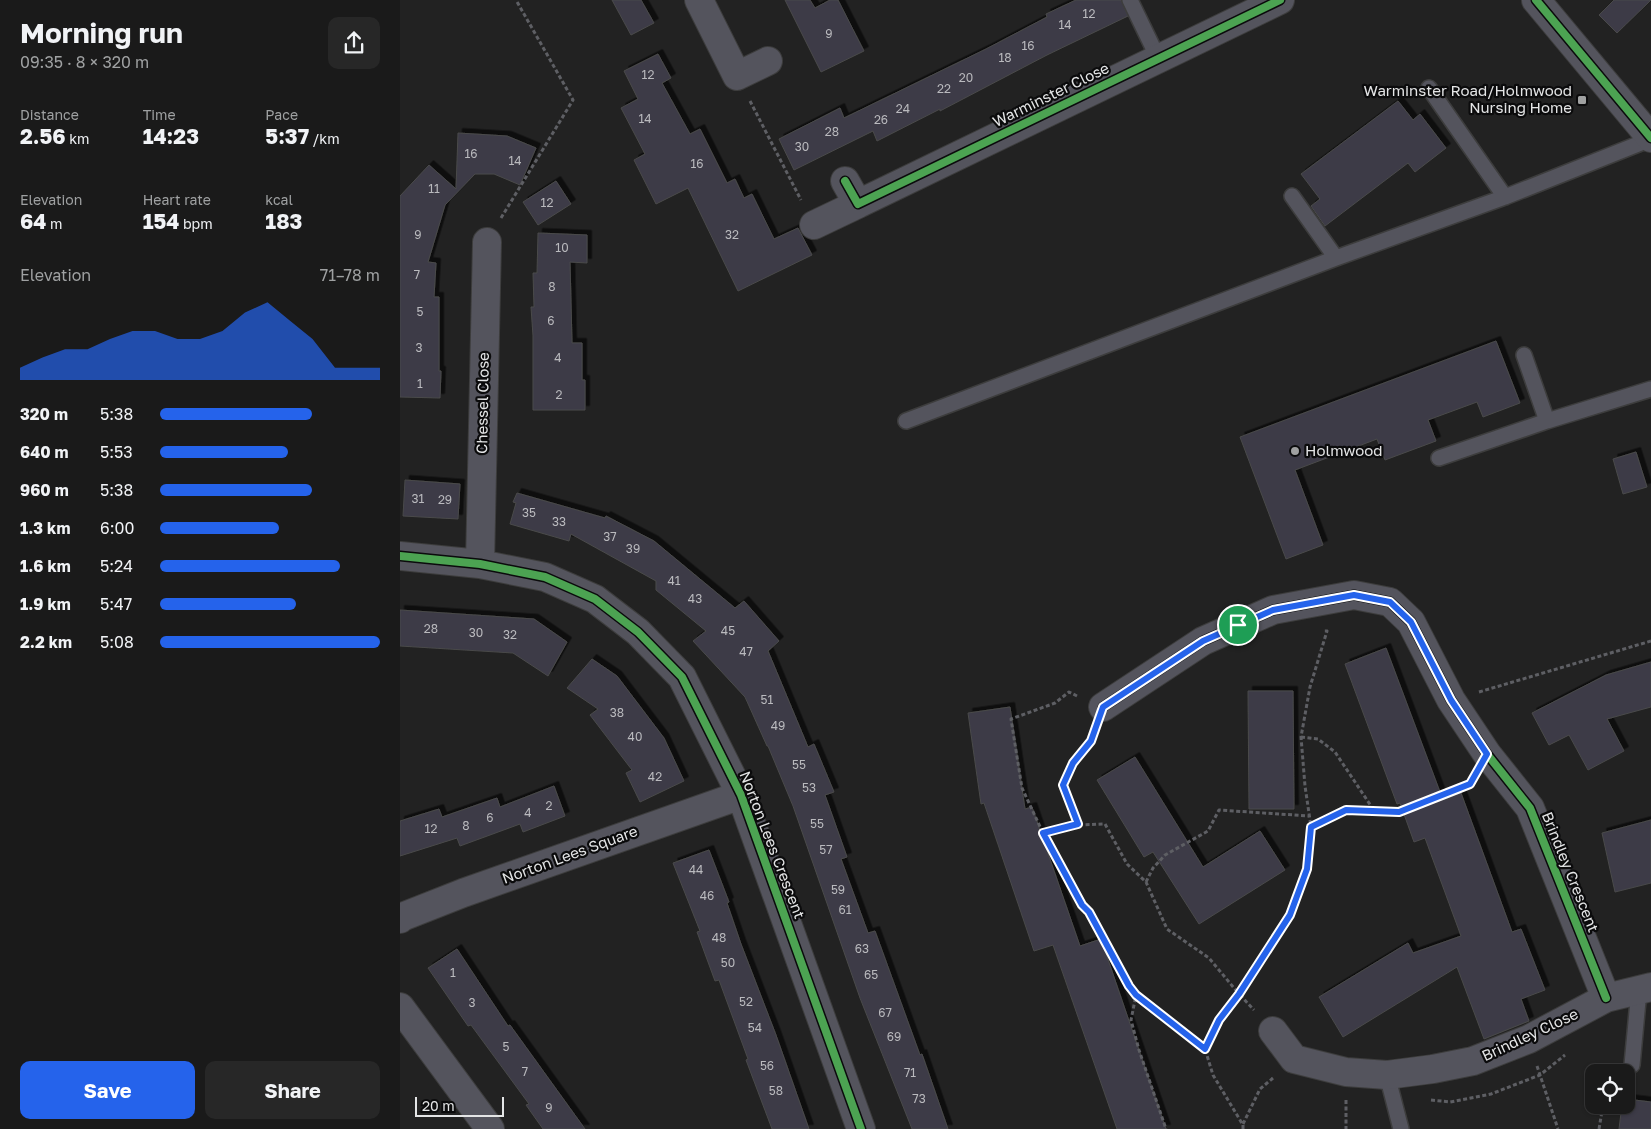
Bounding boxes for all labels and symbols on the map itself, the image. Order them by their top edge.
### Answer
house number: 12 [1083,6,1095,21]
house number: 14 [1058,17,1072,32]
house number: 9 [825,26,833,41]
house number: 16 [1021,38,1035,53]
house number: 18 [998,50,1012,65]
street label: Warminster Close [989,58,1112,130]
house number: 12 [642,67,654,82]
house number: 20 [959,70,973,85]
house number: 22 [937,81,951,96]
place label: Warminster Road/Holmwood Nursing Home [1364,81,1572,116]
marker: Warminster Road/Holmwood Nursing Home [1576,94,1588,106]
house number: 24 [896,101,910,116]
house number: 14 [638,111,652,126]
house number: 26 [874,112,888,127]
house number: 28 [825,124,839,139]
house number: 30 [795,139,809,154]
house number: 16 [464,146,478,161]
house number: 14 [508,153,522,168]
house number: 16 [690,156,704,171]
house number: 11 [428,181,440,196]
house number: 12 [541,195,553,210]
house number: 9 [414,227,422,242]
house number: 32 [725,227,739,242]
house number: 10 [555,240,569,255]
house number: 7 [414,267,420,282]
house number: 8 [548,279,556,294]
house number: 5 [417,304,424,319]
house number: 6 [547,313,555,328]
house number: 3 [415,340,423,355]
house number: 4 [554,350,562,365]
street label: Chessel Close [472,352,492,454]
house number: 1 [417,376,423,391]
house number: 2 [556,387,563,402]
place label: Holmwood [1305,441,1383,459]
marker: Holmwood [1289,445,1301,457]
house number: 31 [412,491,425,506]
house number: 29 [438,492,452,507]
house number: 35 [522,505,536,520]
house number: 33 [552,514,566,529]
house number: 37 [603,529,617,544]
house number: 39 [626,541,640,556]
house number: 41 [667,573,681,588]
house number: 43 [688,591,702,606]
pin [1217,604,1259,646]
house number: 28 [424,621,438,636]
house number: 45 [721,623,735,638]
house number: 30 [469,625,483,640]
house number: 32 [503,627,517,642]
house number: 47 [739,644,753,659]
house number: 51 [761,692,774,707]
house number: 38 [610,705,624,720]
house number: 49 [771,718,785,733]
house number: 40 [628,729,642,744]
house number: 55 [792,757,806,772]
street label: Norton Lees Crescent [736,768,809,921]
house number: 42 [648,769,662,784]
house number: 53 [802,780,816,795]
house number: 2 [546,798,553,813]
house number: 4 [524,805,532,820]
street label: Brindley Crescent [1539,809,1603,934]
house number: 6 [486,810,494,825]
house number: 55 [810,816,824,831]
house number: 8 [462,818,470,833]
house number: 12 [425,821,437,836]
street label: Norton Lees Square [499,821,640,887]
house number: 57 [819,842,833,857]
house number: 44 [689,862,703,877]
house number: 59 [831,882,845,897]
house number: 46 [700,888,714,903]
house number: 61 [838,902,852,917]
house number: 48 [712,930,726,945]
house number: 63 [855,941,869,956]
house number: 50 [721,955,735,970]
house number: 1 [450,965,456,980]
house number: 65 [864,967,878,982]
house number: 52 [739,994,753,1009]
house number: 3 [468,995,476,1010]
street label: Brindley Close [1479,1004,1581,1064]
house number: 67 [878,1005,892,1020]
house number: 54 [748,1020,762,1035]
house number: 69 [887,1029,901,1044]
house number: 5 [503,1039,510,1054]
house number: 56 [760,1058,774,1073]
house number: 7 [522,1064,528,1079]
house number: 71 [904,1065,916,1080]
house number: 58 [769,1083,783,1098]
house number: 73 [912,1091,926,1106]
scale bar [415,1094,504,1117]
house number: 9 [545,1100,553,1115]

